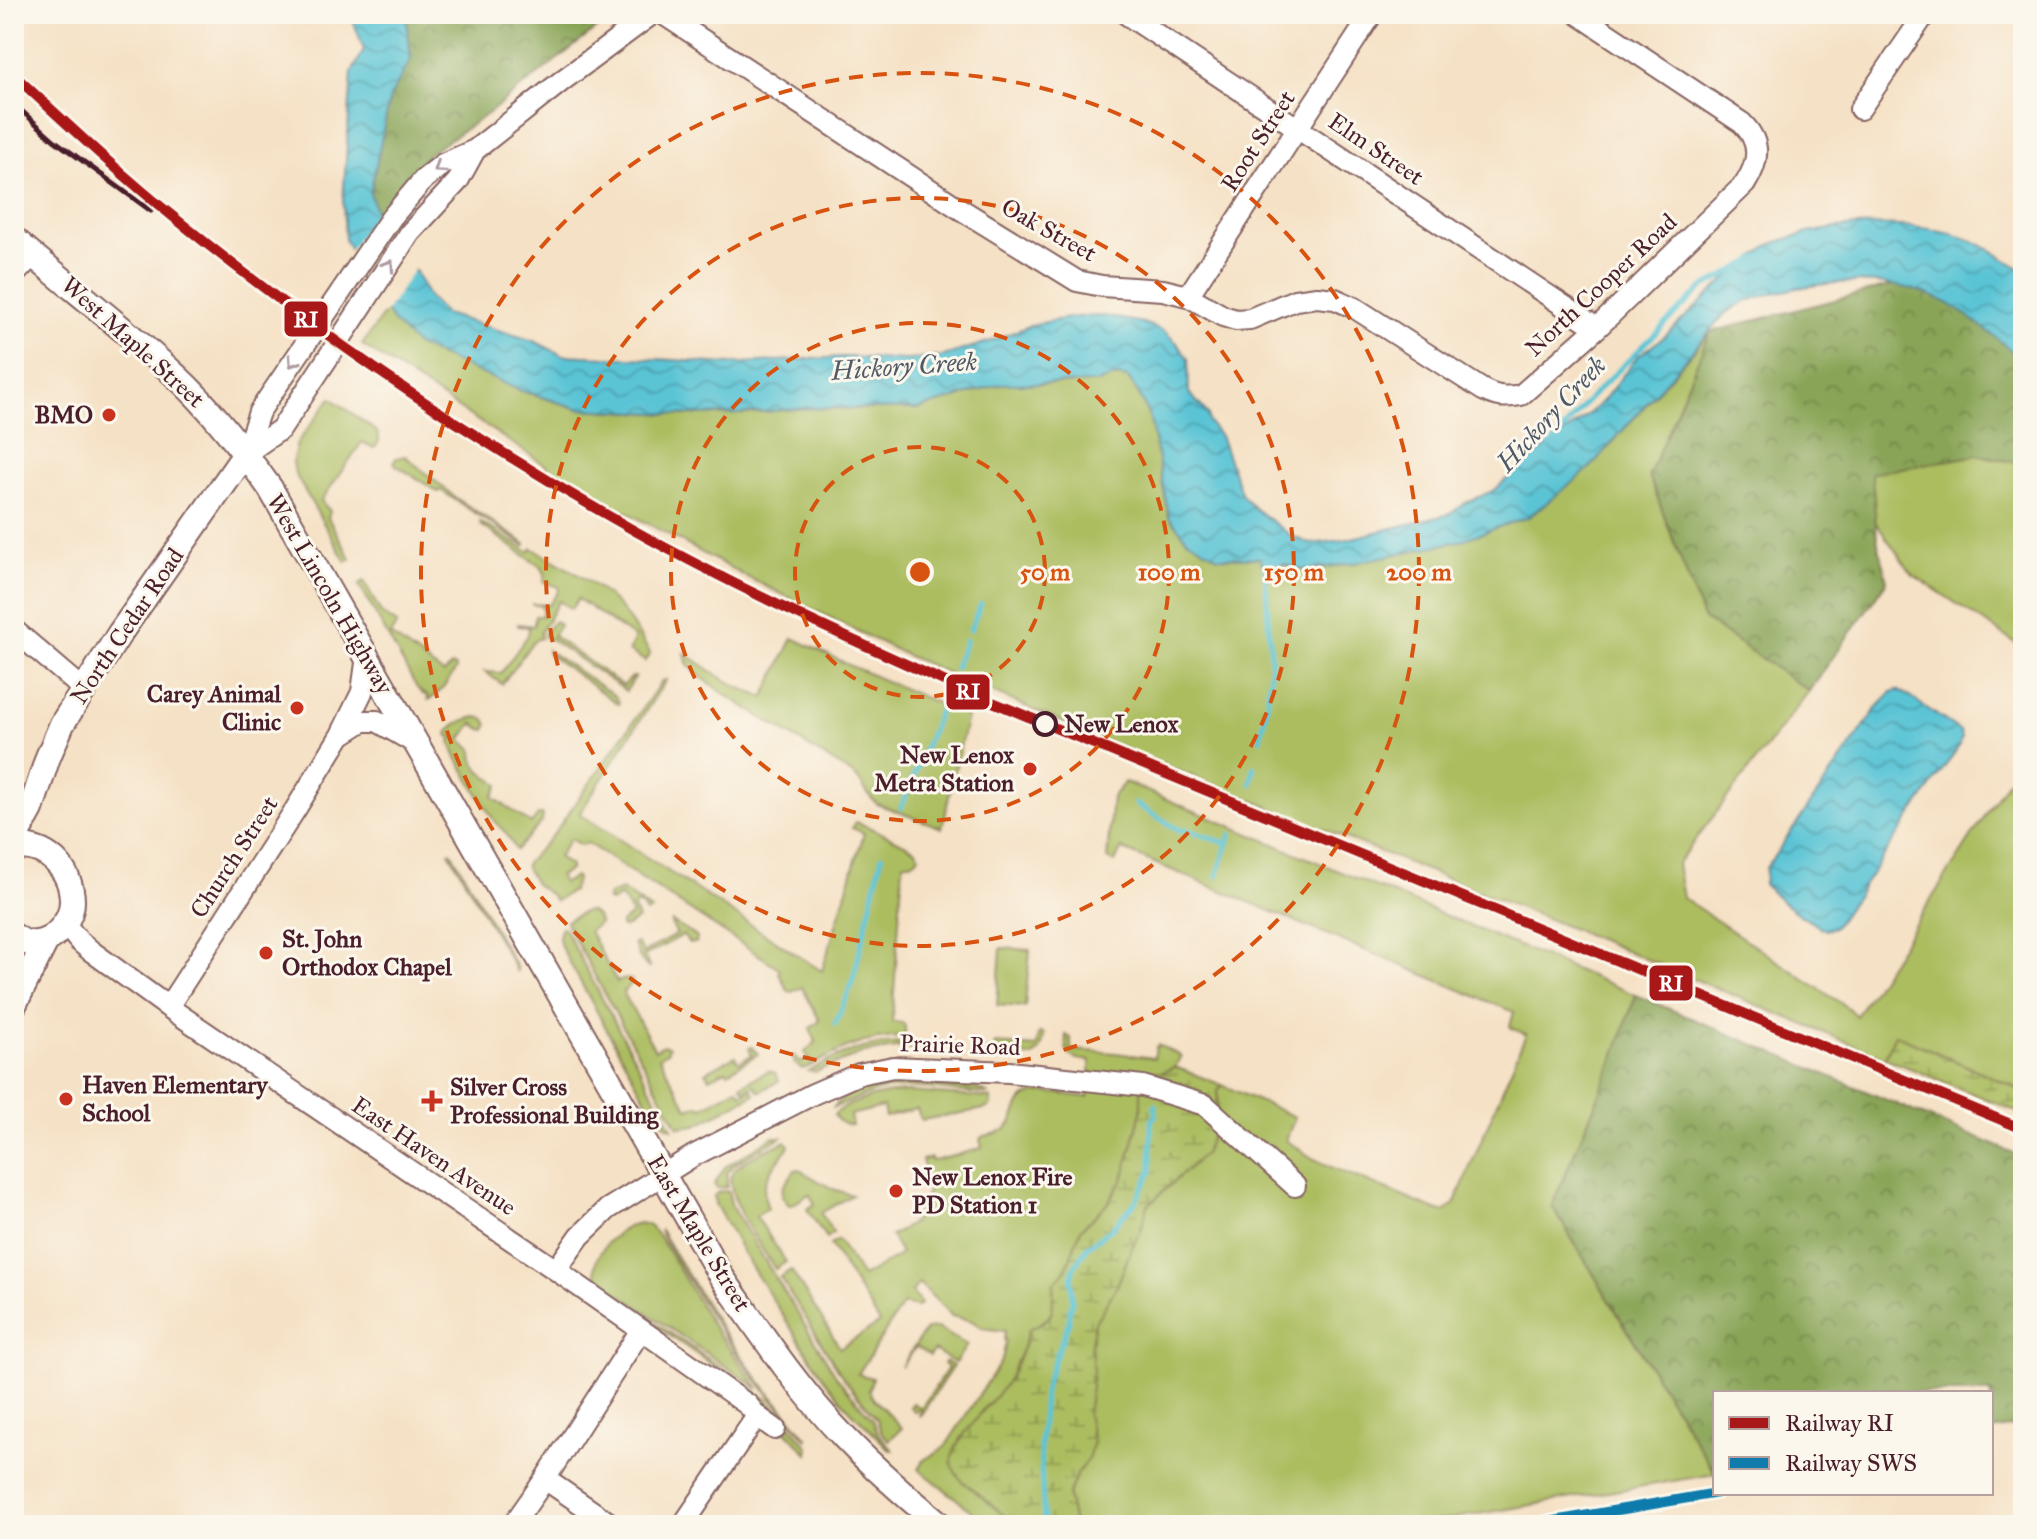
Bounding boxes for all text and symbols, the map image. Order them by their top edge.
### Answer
street label: Root Street [1214,84,1302,197]
street label: Elm Street [1323,106,1430,192]
one-way arrow [433,158,447,173]
street label: Oak Street [996,192,1102,269]
street label: North Cooper Road [1519,207,1683,363]
one-way arrow [379,260,394,274]
street label: West Maple Street [55,270,211,414]
line badge: RI [283,300,329,338]
text: RI [294,306,319,333]
water label: Hickory Creek [829,345,979,387]
water label: Hickory Creek [1489,349,1613,479]
one-way arrow [288,353,303,367]
place label: BMO [35,400,93,430]
marker: BMO [100,406,118,424]
street label: West Lincoln Highway [260,488,400,700]
street label: North Cedar Road [64,542,190,710]
text: 50 m [1020,557,1071,587]
text: 100 m [1138,557,1201,587]
text: 150 m [1264,557,1325,587]
text: 200 m [1386,557,1452,587]
centre of rings [906,558,934,586]
line badge: RI [945,673,991,711]
text: RI [956,678,981,705]
place label: Carey Animal Clinic [147,679,281,737]
marker: Carey Animal Clinic [288,699,306,717]
place label: New Lenox [1064,709,1179,739]
marker: New Lenox [1033,712,1057,736]
place label: New Lenox Metra Station [874,740,1014,798]
marker: New Lenox Metra Station [1021,760,1039,778]
street label: Church Street [183,790,285,924]
place label: St. John Orthodox Chapel [282,924,452,982]
marker: St. John Orthodox Chapel [257,944,275,962]
line badge: RI [1648,964,1694,1002]
text: RI [1659,970,1684,997]
street label: Prairie Road [899,1028,1021,1062]
place label: Haven Elementary School [82,1070,269,1128]
place label: Silver Cross Professional Building [450,1072,659,1130]
marker: Haven Elementary School [57,1090,75,1108]
street label: East Haven Avenue [346,1090,522,1222]
marker: Silver Cross Professional Building [421,1090,443,1112]
street label: East Maple Street [640,1149,758,1317]
place label: New Lenox Fire PD Station 1 [912,1162,1073,1220]
marker: New Lenox Fire PD Station 1 [887,1182,905,1200]
legend [1713,1391,1993,1495]
text: Railway RI [1785,1408,1894,1438]
text: Railway SWS [1785,1448,1917,1478]

